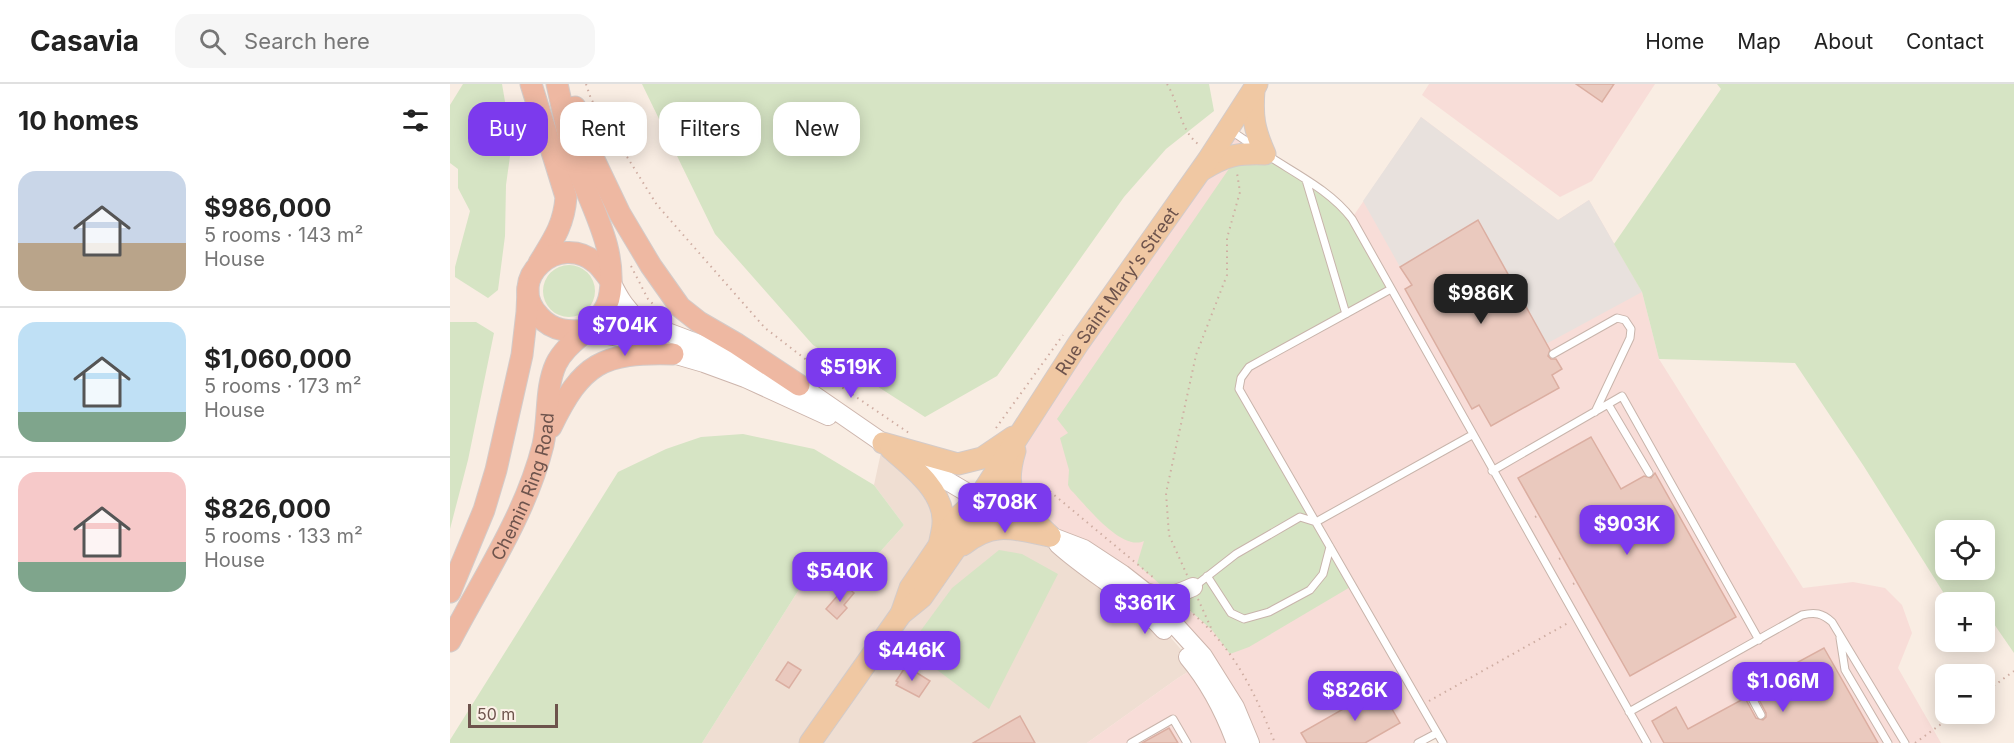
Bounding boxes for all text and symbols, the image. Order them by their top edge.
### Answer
search box [175,14,595,68]
text: Casavia [30,24,139,58]
icon: search [196,25,229,58]
text: Search here [244,28,370,54]
text: Home [1645,29,1704,54]
text: Map [1737,29,1781,54]
text: About [1814,29,1873,54]
text: Contact [1906,29,1984,54]
chip: Buy [468,102,548,156]
chip: Rent [560,102,647,156]
chip: Filters [659,102,761,156]
chip: New [773,102,860,156]
icon: filters [399,104,432,137]
text: 10 homes [18,105,139,136]
text: $986,000 [204,192,331,223]
icon: home [66,195,138,267]
street label: Rue Saint Mary's Street [1050,203,1182,379]
text: 5 rooms · 143 m² [204,223,363,247]
text: House [204,247,265,271]
pin: $986K [1439,274,1523,325]
text: $986K [1448,281,1514,305]
pin: $704K [583,306,667,357]
text: $704K [592,313,658,337]
text: $1,060,000 [204,343,352,374]
icon: home [66,346,138,418]
pin: $519K [809,348,893,399]
text: $519K [820,355,882,379]
text: 5 rooms · 173 m² [204,374,362,398]
text: House [204,398,265,422]
street label: Chemin Ring Road [486,412,557,564]
pin: $708K [963,483,1047,534]
text: $708K [972,490,1038,514]
text: $826,000 [204,493,331,524]
icon: home [66,496,138,568]
pin: $903K [1585,505,1669,556]
text: $903K [1594,512,1660,536]
map controls [1935,520,1995,724]
button: locate [1935,520,1995,580]
text: 5 rooms · 133 m² [204,524,363,548]
text: House [204,548,265,572]
pin: $540K [798,552,882,603]
text: $540K [806,559,874,583]
pin: $361K [1103,584,1187,635]
text: $361K [1114,591,1176,615]
button: + [1935,592,1995,652]
pin: $446K [870,631,954,682]
text: $446K [878,638,946,662]
pin: $1.06M [1734,662,1832,713]
button: − [1935,664,1995,724]
text: $1.06M [1747,669,1819,693]
pin: $826K [1313,671,1397,722]
text: $826K [1322,678,1388,702]
scale bar [468,701,558,728]
text: 50 m [477,704,515,724]

